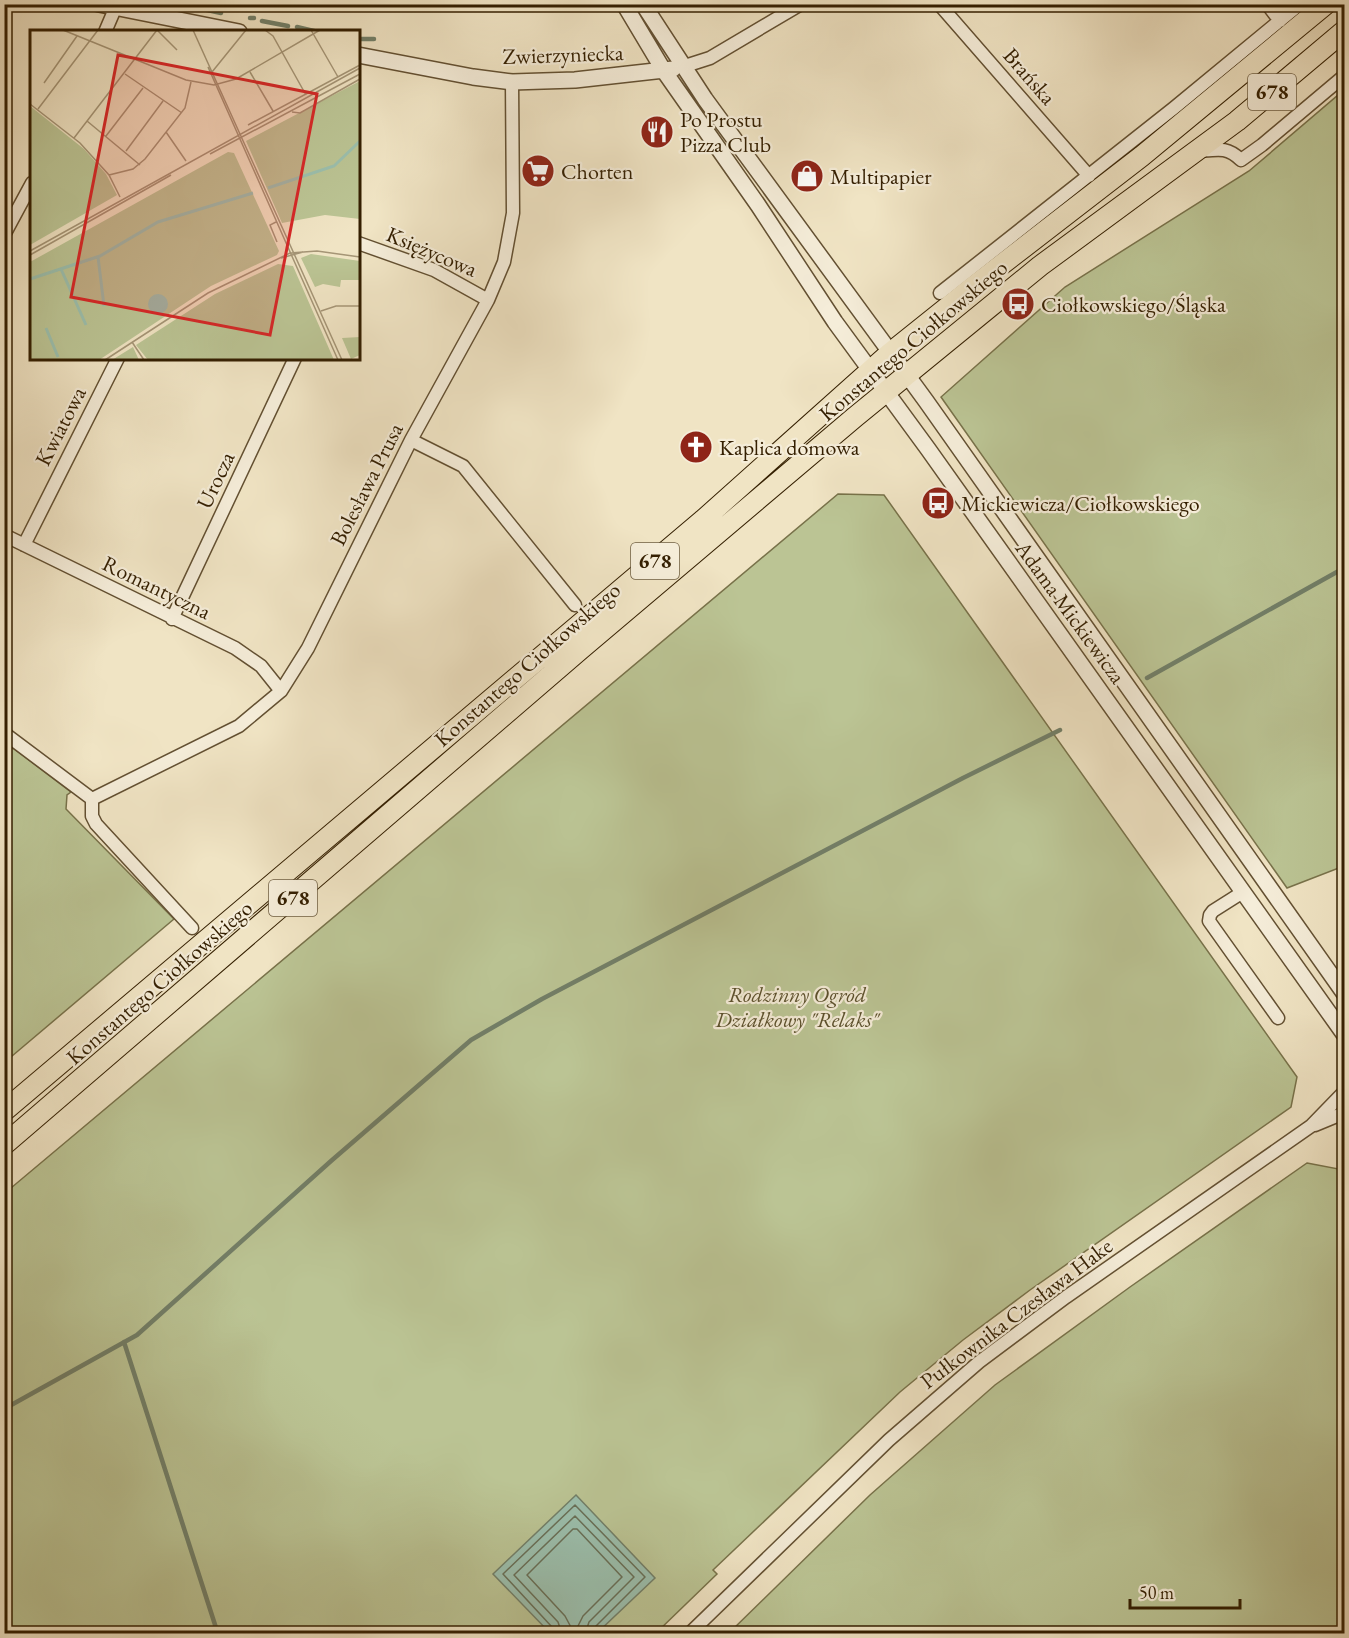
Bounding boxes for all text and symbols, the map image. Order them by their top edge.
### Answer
inset map [30,30,360,360]
street label: Zwierzyniecka [502,38,624,71]
street label: Brańska [997,42,1063,111]
road number: 678 [1248,74,1296,110]
place label: Po Prostu Pizza Club [680,105,771,159]
restaurant icon: Po Prostu Pizza Club [639,114,675,150]
supermarket icon: Chorten [520,153,556,189]
place label: Chorten [561,157,634,186]
shop icon: Multipapier [789,158,825,194]
place label: Multipapier [830,162,932,191]
street label: Księżycowa [382,219,482,284]
street label: Konstantego Ciołkowskiego [813,253,1014,428]
bus stop icon: Ciołkowskiego/Śląska [1000,286,1036,322]
place label: Ciołkowskiego/Śląska [1041,290,1226,319]
street label: Kwiatowa [28,381,93,471]
street label: Bolesława Prusa [323,418,410,550]
church icon: Kaplica domowa [678,429,714,465]
place label: Kaplica domowa [719,433,860,462]
street label: Urocza [190,447,241,514]
bus stop icon: Mickiewicza/Ciołkowskiego [920,485,956,521]
place label: Mickiewicza/Ciołkowskiego [961,489,1200,518]
street label: Adama Mickiewicza [1008,534,1132,690]
road number: 678 [631,543,679,579]
street label: Romantyczna [98,549,216,626]
street label: Konstantego Ciołkowskiego [428,575,627,753]
road number: 678 [269,880,317,916]
street label: Konstantego Ciołkowskiego [60,893,259,1071]
park label: Rodzinny Ogród Działkowy "Relaks" [714,980,881,1034]
street label: Pułkownika Czesława Hake [914,1231,1119,1395]
scale bar [1130,1572,1240,1610]
text: 50 m [1139,1581,1174,1604]

